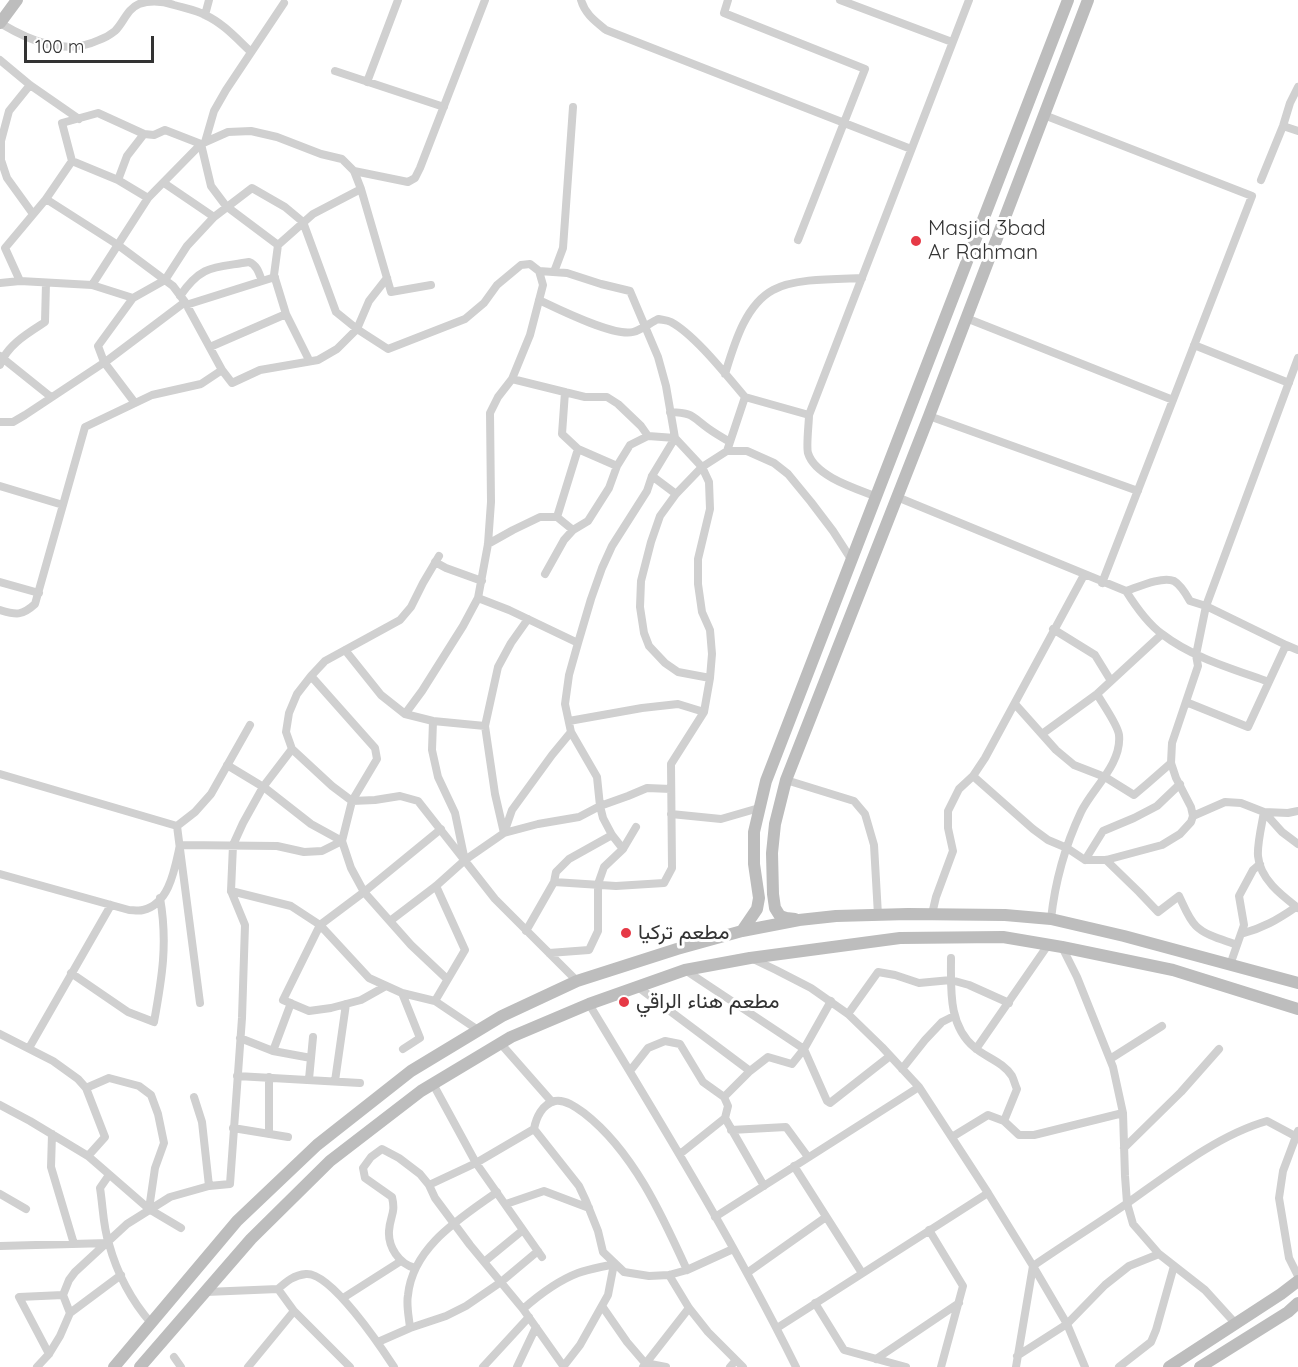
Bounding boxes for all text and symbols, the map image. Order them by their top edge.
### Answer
scale bar [27,24,158,62]
text: 100 m [35,35,84,58]
place label: Masjid 3bad Ar Rahman [928,216,1046,266]
marker: Masjid 3bad Ar Rahman [909,234,923,248]
place label: مطعم تركيا [638,920,729,946]
marker: مطعم تركيا [619,926,633,940]
place label: مطعم هناء الراقي [636,989,780,1015]
marker: مطعم هناء الراقي [617,995,631,1009]

